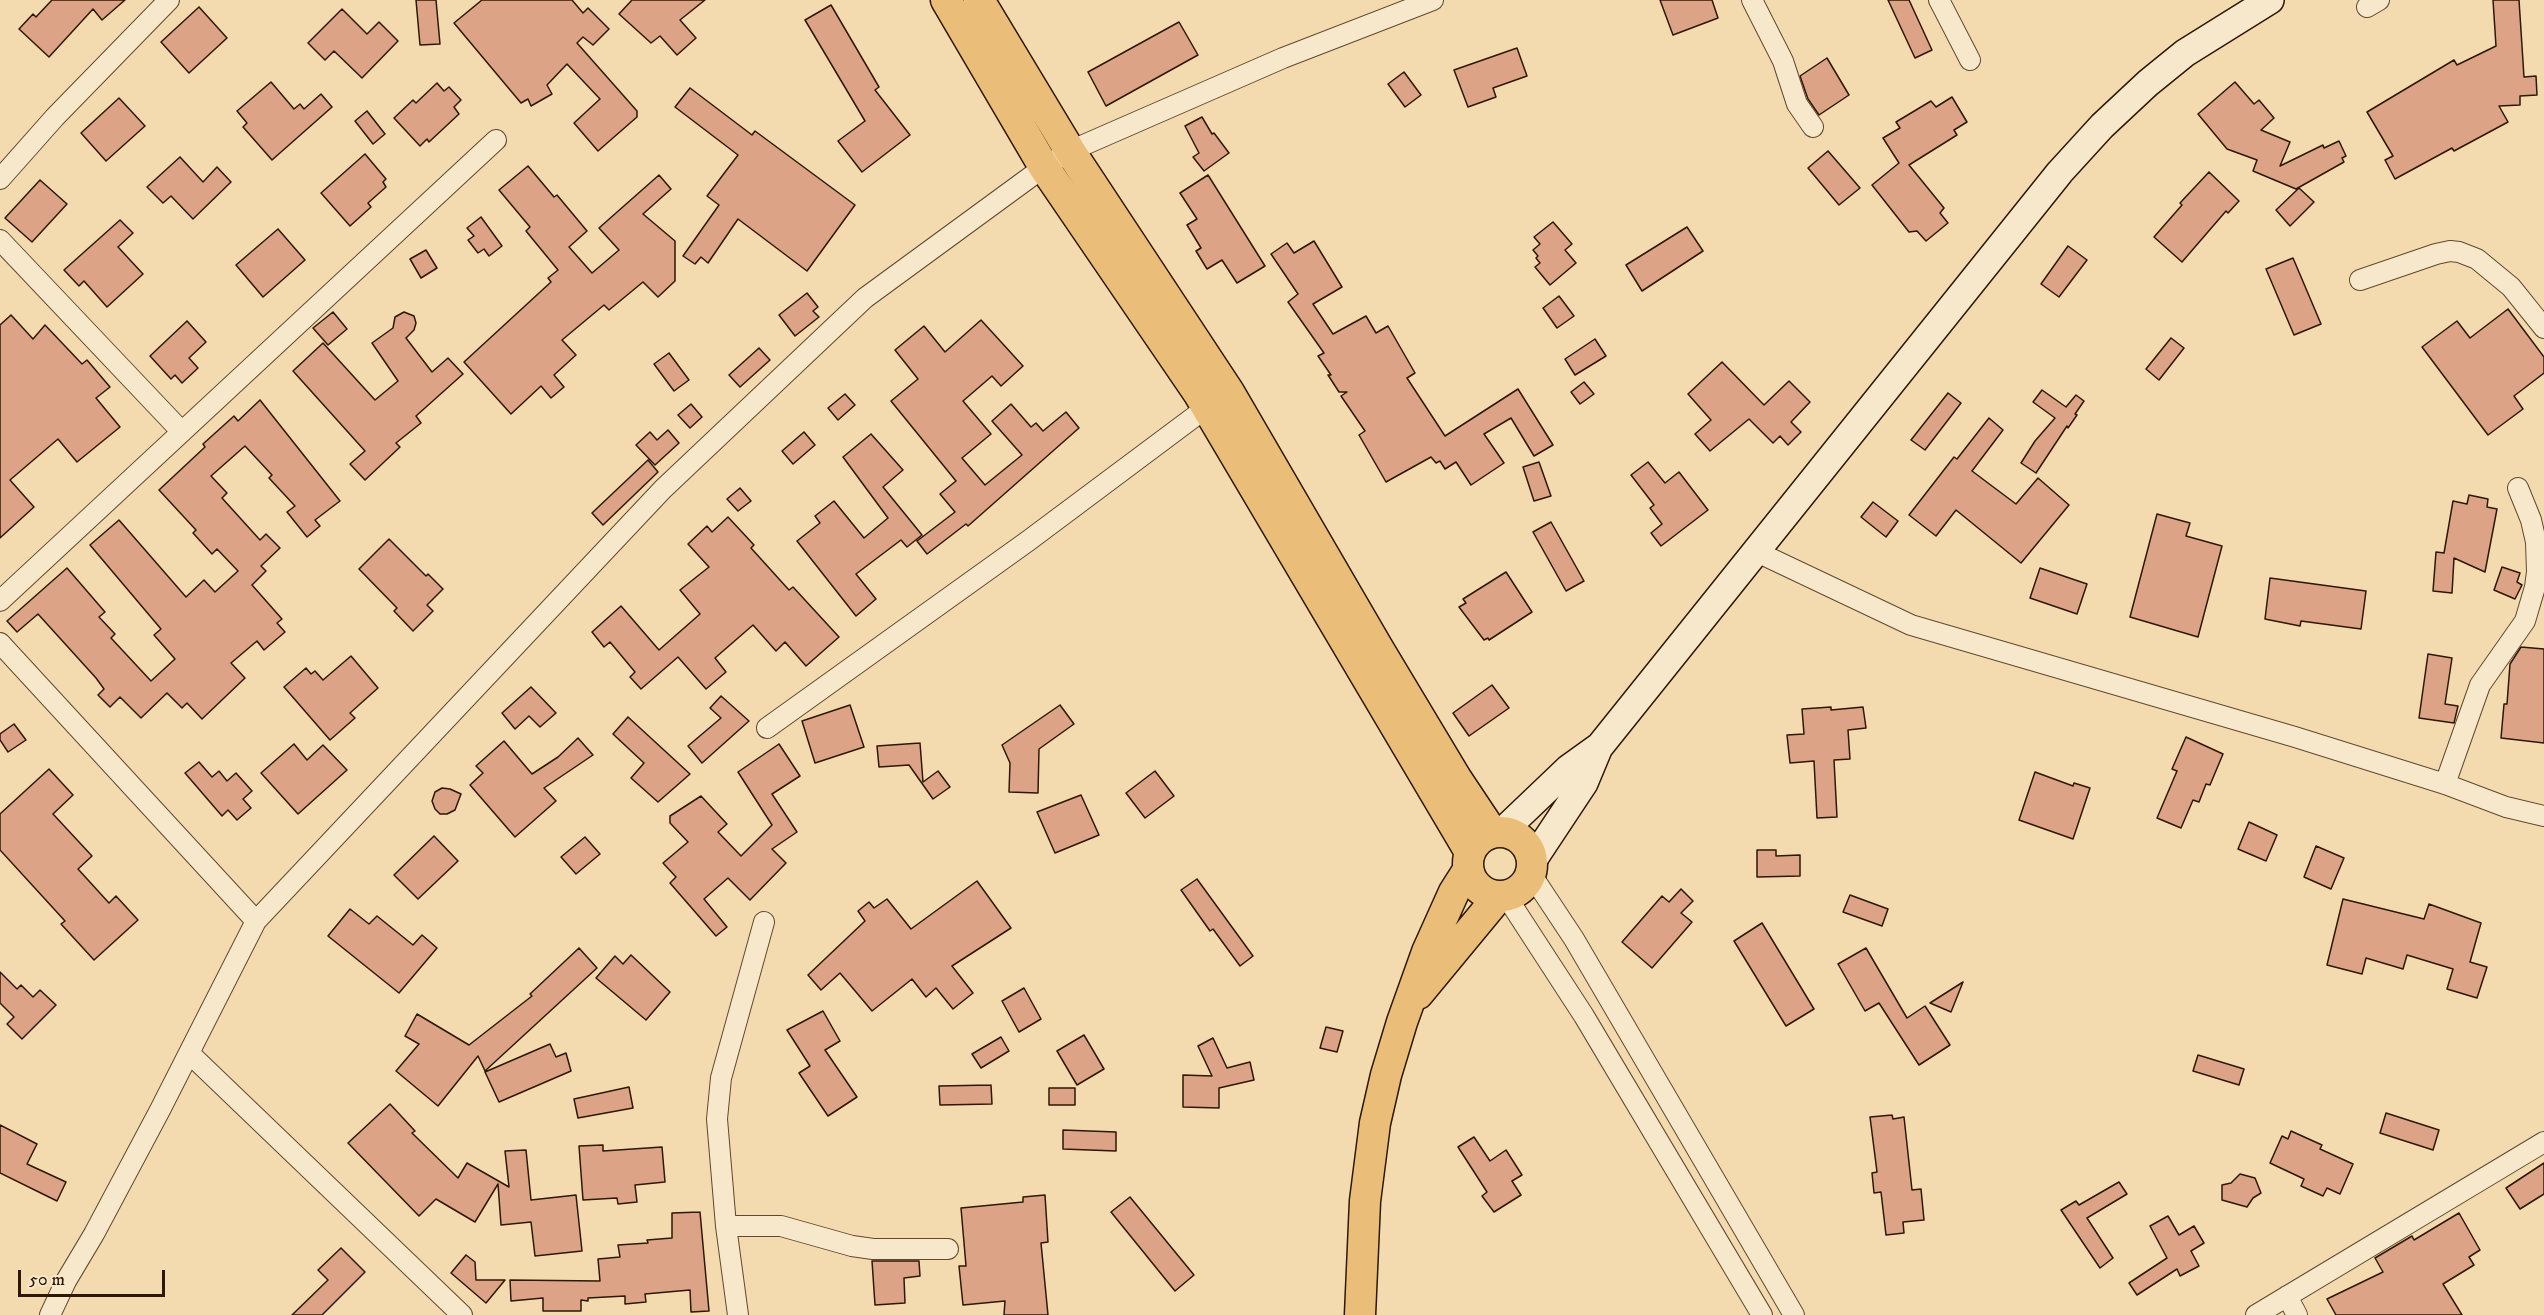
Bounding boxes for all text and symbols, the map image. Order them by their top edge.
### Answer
scale bar [21,1258,168,1296]
text: 50 m [29,1269,65,1291]

